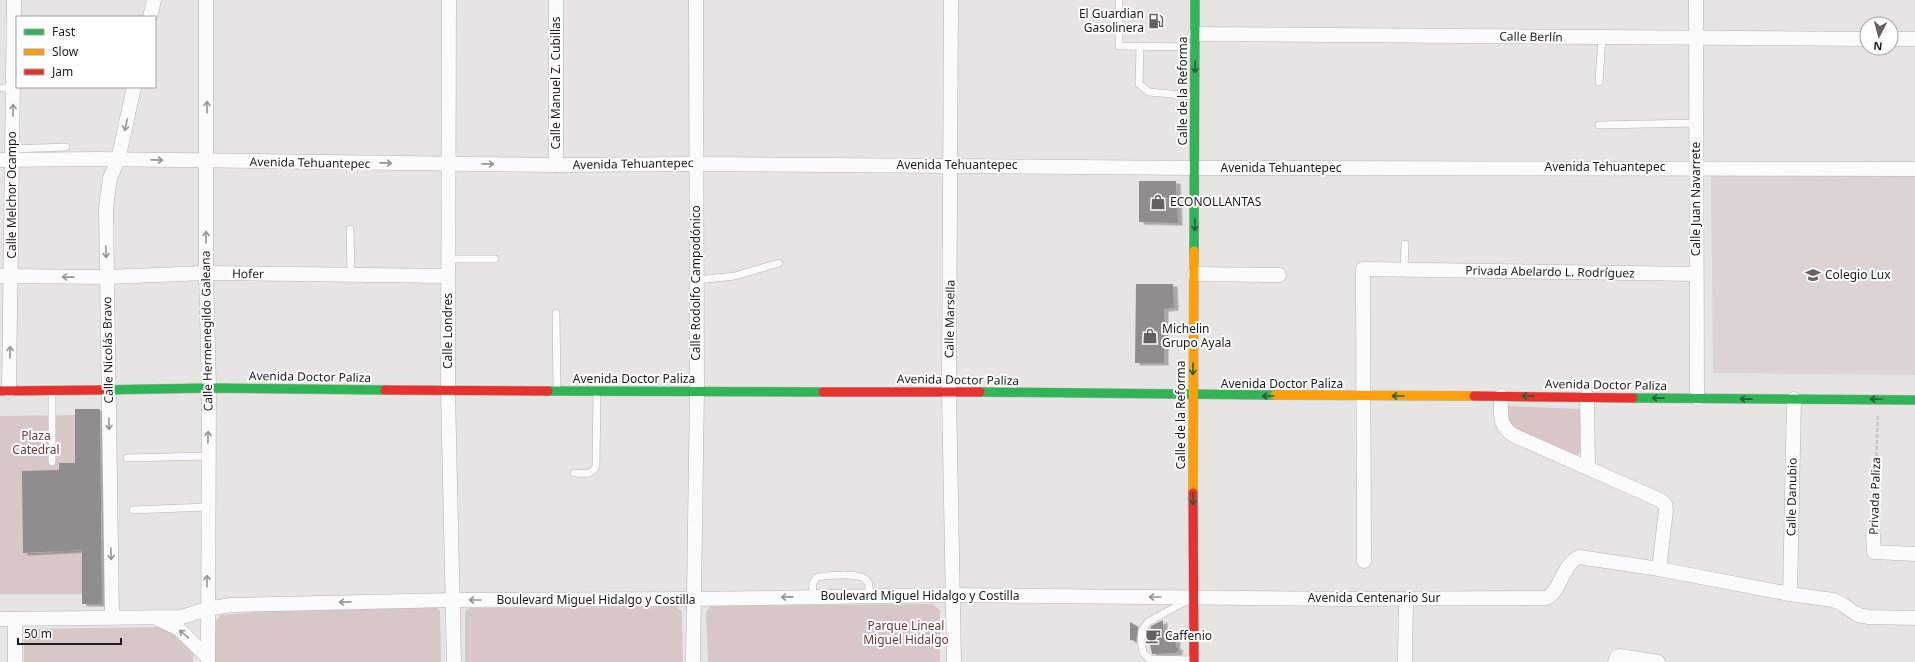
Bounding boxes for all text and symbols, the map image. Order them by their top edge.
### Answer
place label: El Guardian Gasolinera [1079,5,1144,36]
fuel station icon: El Guardian Gasolinera [1147,12,1165,30]
legend [16,16,156,88]
street label: Calle Manuel Z. Cubillas [547,16,564,150]
north arrow [1859,16,1899,56]
text: Fast [52,23,76,40]
street label: Calle Berlín [1499,27,1563,46]
street label: Calle de la Reforma [1174,36,1191,146]
text: N [1873,39,1883,54]
text: Slow [52,43,79,60]
one-way arrow [1191,60,1199,73]
text: Jam [51,63,73,80]
one-way arrow [203,101,211,114]
one-way arrow [9,104,17,117]
one-way arrow [121,118,129,131]
street label: Calle Melchor Ocampo [3,131,20,259]
street label: Calle Juan Navarrete [1687,141,1704,256]
street label: Avenida Tehuantepec [249,153,371,172]
street label: Avenida Tehuantepec [572,154,694,173]
street label: Avenida Tehuantepec [897,156,1018,173]
one-way arrow [150,157,163,164]
street label: Avenida Tehuantepec [1545,158,1666,175]
one-way arrow [379,159,392,167]
street label: Avenida Tehuantepec [1221,159,1342,176]
one-way arrow [481,160,494,168]
shop icon: ECONOLLANTAS [1149,193,1167,211]
place label: ECONOLLANTAS [1170,193,1262,210]
street label: Calle Rodolfo Campodónico [687,205,704,361]
one-way arrow [1191,218,1198,231]
one-way arrow [202,231,210,244]
one-way arrow [102,245,110,258]
street label: Calle Hermenegildo Galeana [197,251,216,412]
street label: Privada Abelardo L. Rodríguez [1465,262,1635,281]
street label: Hofer [232,265,264,282]
school or university icon: Colegio Lux [1804,266,1822,284]
place label: Colegio Lux [1825,266,1891,283]
one-way arrow [62,273,75,281]
street label: Calle Marsella [940,280,959,358]
street label: Calle Londres [439,293,456,369]
street label: Calle Nicolás Bravo [98,296,117,404]
place label: Michelin Grupo Ayala [1162,320,1231,351]
shop icon: Michelin Grupo Ayala [1141,327,1159,345]
one-way arrow [6,346,14,359]
street label: Calle de la Reforma [1172,360,1189,470]
one-way arrow [1189,362,1197,375]
street label: Avenida Doctor Paliza [249,367,371,386]
street label: Avenida Doctor Paliza [573,370,695,387]
street label: Avenida Doctor Paliza [897,370,1019,389]
street label: Avenida Doctor Paliza [1221,375,1343,392]
street label: Avenida Doctor Paliza [1545,375,1667,394]
one-way arrow [1262,392,1275,400]
one-way arrow [1392,392,1405,400]
one-way arrow [1522,392,1535,400]
one-way arrow [1652,394,1665,402]
one-way arrow [1740,395,1753,403]
one-way arrow [1870,396,1883,403]
one-way arrow [105,417,113,430]
park label: Plaza Catedral [12,427,60,458]
one-way arrow [204,431,212,444]
street label: Privada Paliza [1865,457,1884,535]
street label: Calle Danubio [1782,458,1801,536]
one-way arrow [1189,492,1197,505]
one-way arrow [107,547,115,560]
one-way arrow [203,575,211,588]
street label: Boulevard Miguel Hidalgo y Costilla [820,587,1020,604]
street label: Avenida Centenario Sur [1308,589,1440,606]
street label: Boulevard Miguel Hidalgo y Costilla [496,591,696,608]
one-way arrow [781,593,794,601]
one-way arrow [1149,593,1162,600]
one-way arrow [469,596,482,604]
one-way arrow [339,598,352,606]
park label: Parque Lineal Miguel Hidalgo [863,617,949,648]
scale bar [18,620,121,646]
text: 50 m [24,625,52,642]
cafe icon: Caffenio [1144,627,1162,645]
place label: Caffenio [1165,627,1212,644]
one-way arrow [179,629,189,638]

